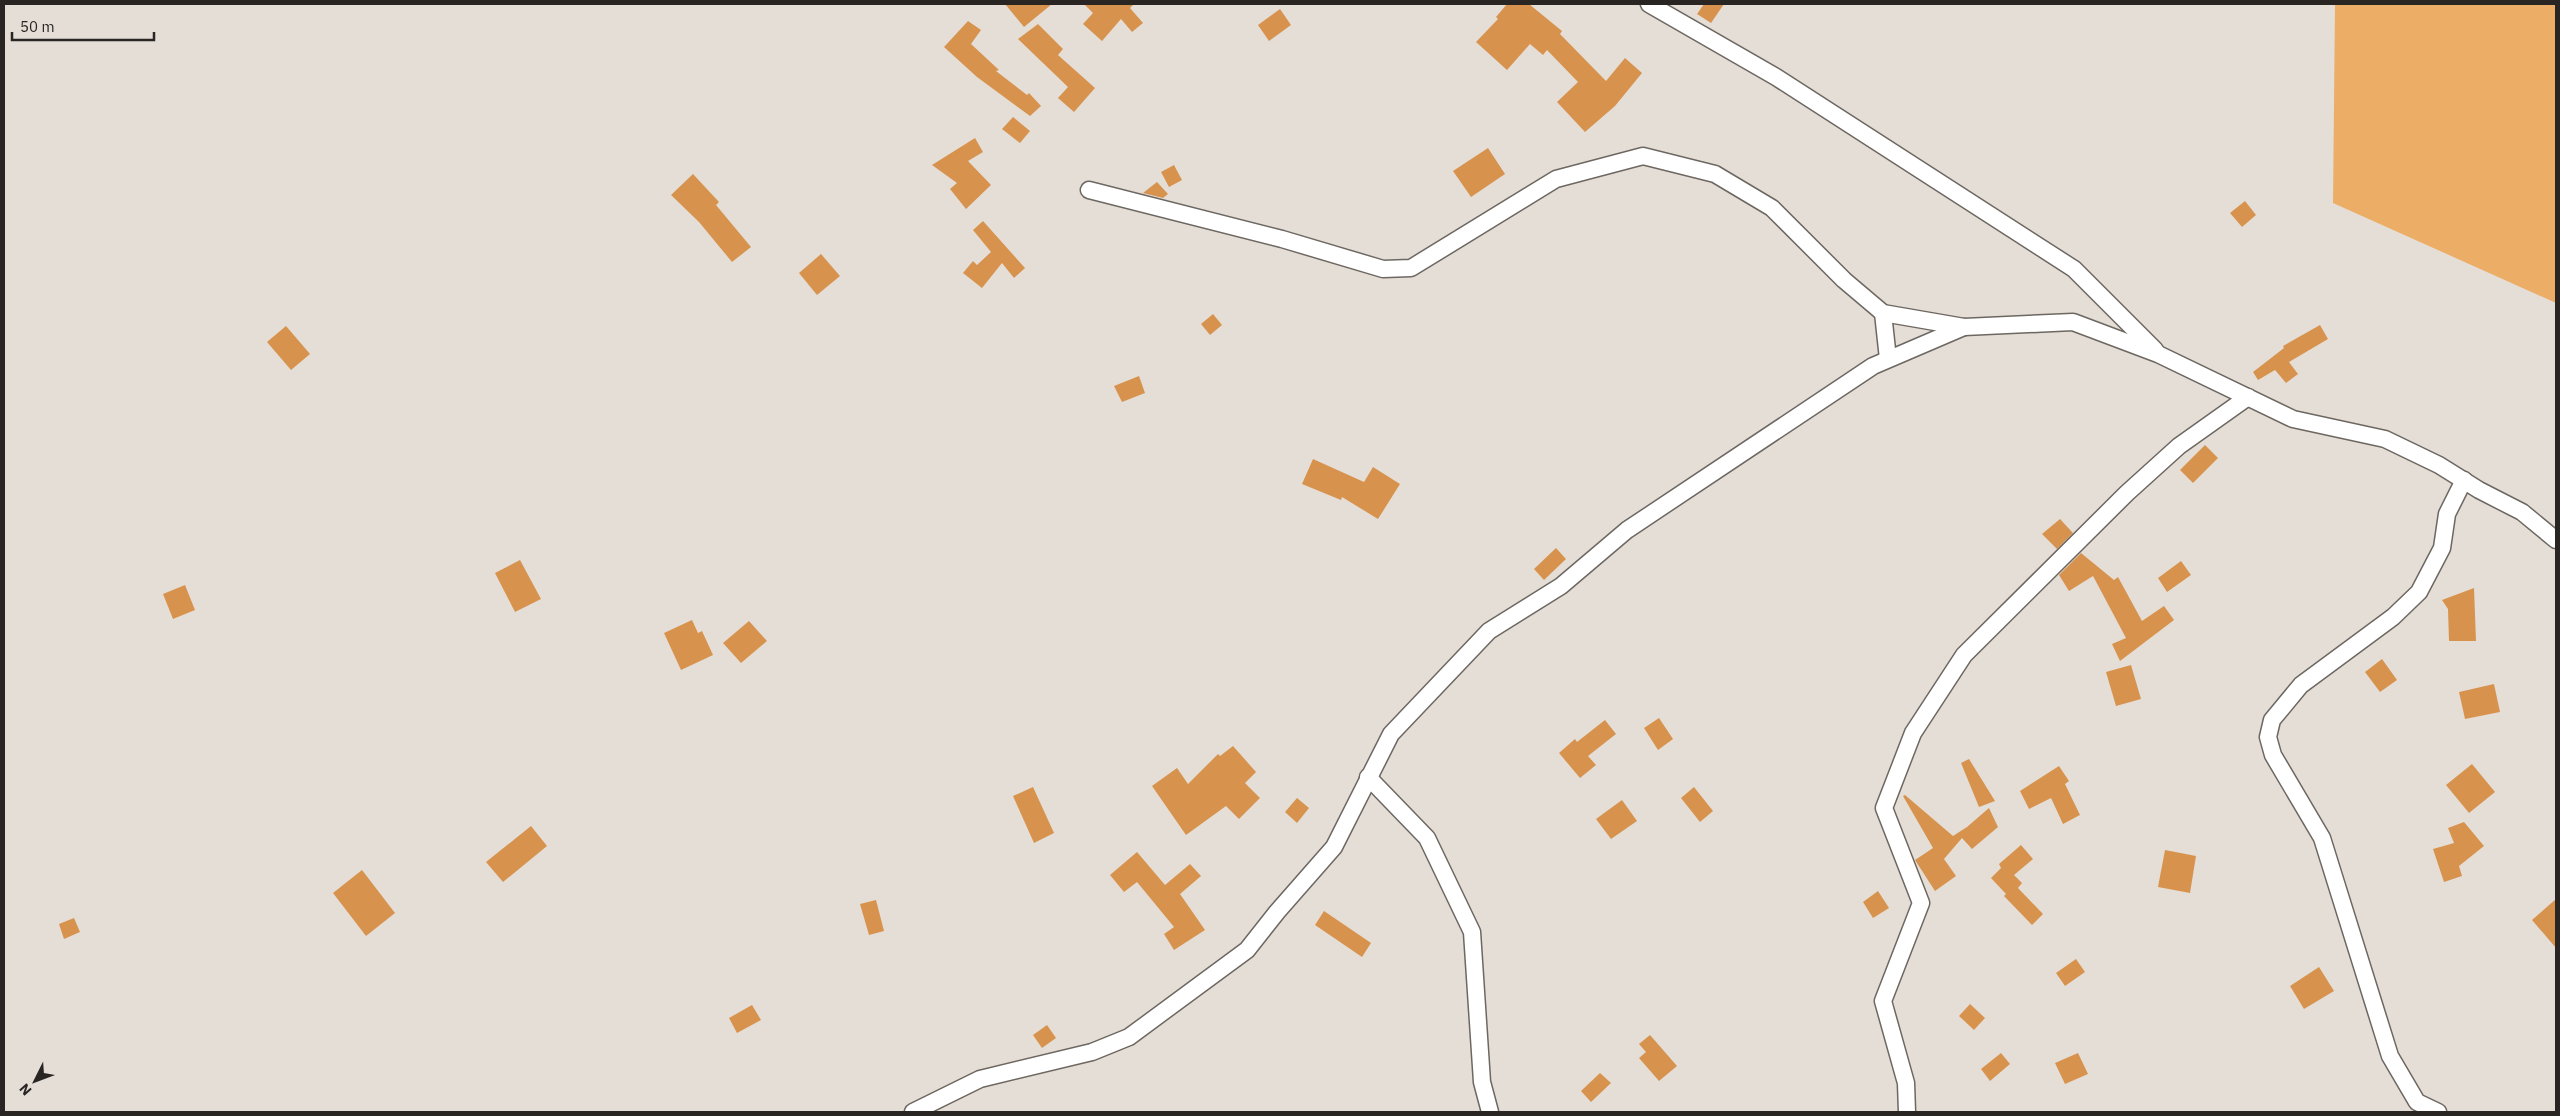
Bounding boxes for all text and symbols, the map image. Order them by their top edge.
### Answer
scale bar [12,10,155,42]
text: 50 m [20,17,55,36]
north arrow [10,1056,60,1106]
text: N [15,1080,35,1099]

